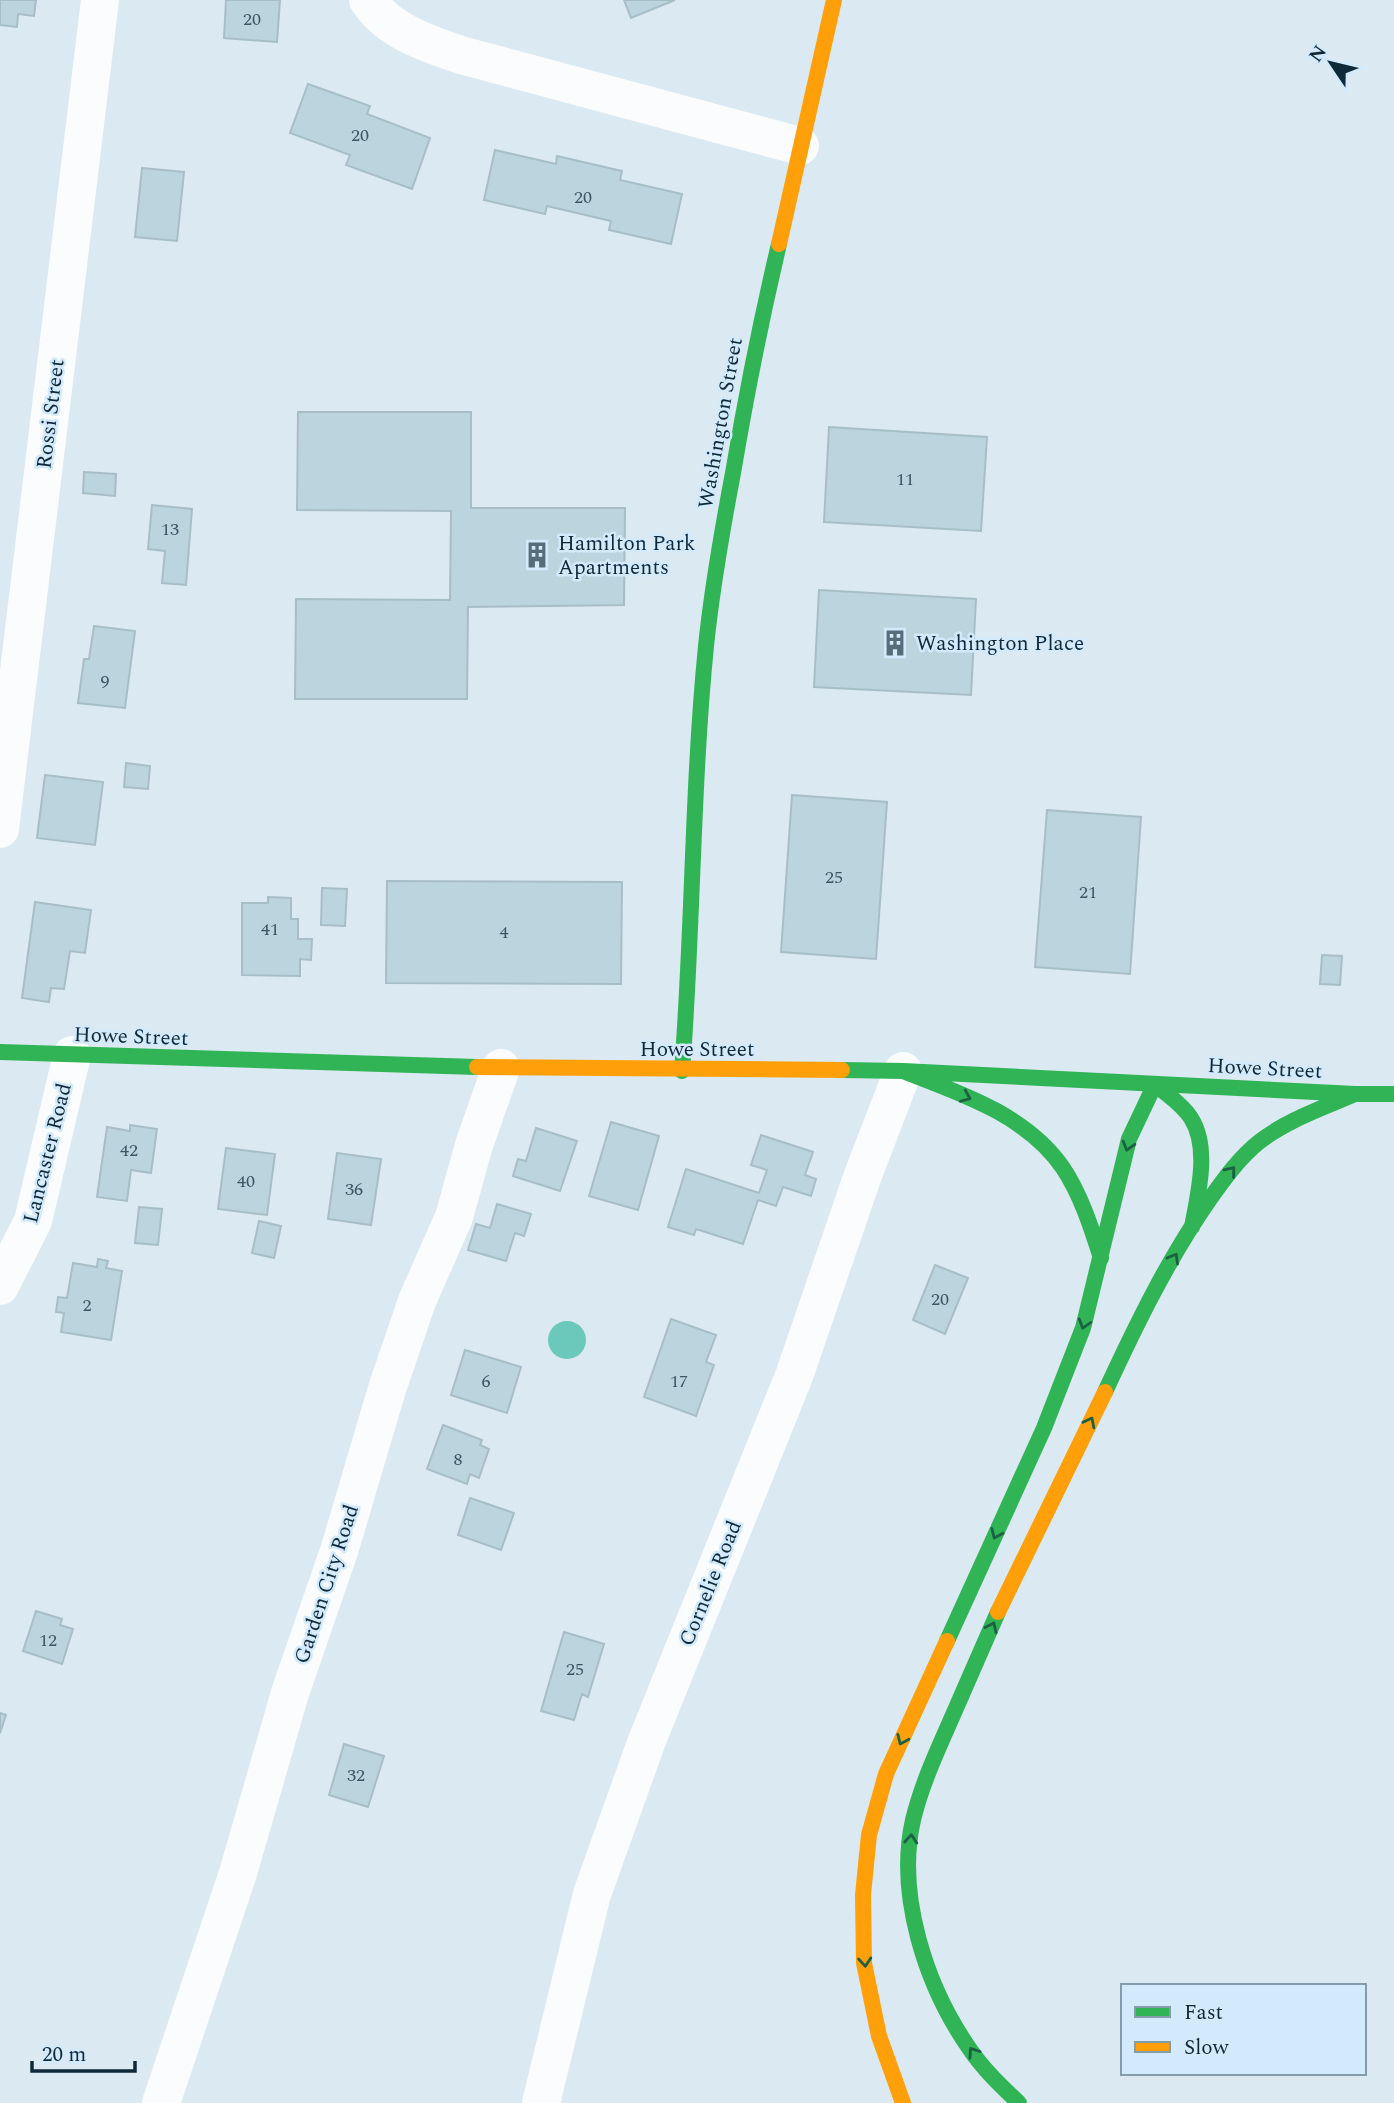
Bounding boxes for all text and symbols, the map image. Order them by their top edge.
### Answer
house number: 20 [243,6,261,33]
north arrow [1296,28,1366,98]
text: N [1302,39,1335,69]
house number: 20 [351,122,369,149]
house number: 20 [574,184,592,211]
street label: Washington Street [690,335,752,511]
street label: Rossi Street [28,358,74,471]
house number: 11 [896,466,914,493]
house number: 13 [161,516,179,543]
place label: Hamilton Park Apartments [558,528,696,584]
building icon: Hamilton Park Apartments [522,540,552,570]
building icon: Washington Place [880,628,910,658]
place label: Washington Place [916,628,1084,660]
house number: 9 [101,668,110,695]
house number: 25 [825,864,843,891]
house number: 21 [1079,879,1097,906]
house number: 41 [261,916,279,943]
house number: 4 [500,919,509,946]
street label: Howe Street [73,1019,189,1055]
street label: Howe Street [640,1034,754,1066]
street label: Howe Street [1207,1050,1323,1088]
street label: Lancaster Road [15,1080,81,1227]
one-way arrow [959,1088,971,1102]
house number: 42 [120,1137,138,1164]
one-way arrow [1122,1140,1136,1152]
one-way arrow [1223,1167,1236,1179]
house number: 40 [237,1168,255,1195]
house number: 36 [345,1176,363,1203]
one-way arrow [1166,1253,1179,1266]
house number: 20 [931,1286,949,1313]
house number: 2 [83,1292,92,1319]
one-way arrow [1077,1318,1092,1330]
house number: 6 [482,1368,491,1395]
house number: 17 [670,1368,688,1395]
one-way arrow [1081,1417,1095,1429]
house number: 8 [454,1446,463,1473]
street label: Garden City Road [286,1500,368,1668]
street label: Cornelie Road [671,1516,751,1651]
one-way arrow [990,1526,1004,1539]
one-way arrow [984,1622,998,1634]
house number: 12 [39,1627,57,1654]
house number: 25 [566,1656,584,1683]
one-way arrow [896,1733,910,1746]
house number: 32 [347,1762,365,1789]
one-way arrow [904,1833,919,1845]
one-way arrow [857,1957,872,1968]
legend [1121,1984,1366,2075]
text: Fast [1184,1997,1223,2029]
scale bar [32,2030,135,2074]
text: Slow [1184,2032,1230,2064]
text: 20 m [42,2039,86,2071]
one-way arrow [968,2047,981,2060]

